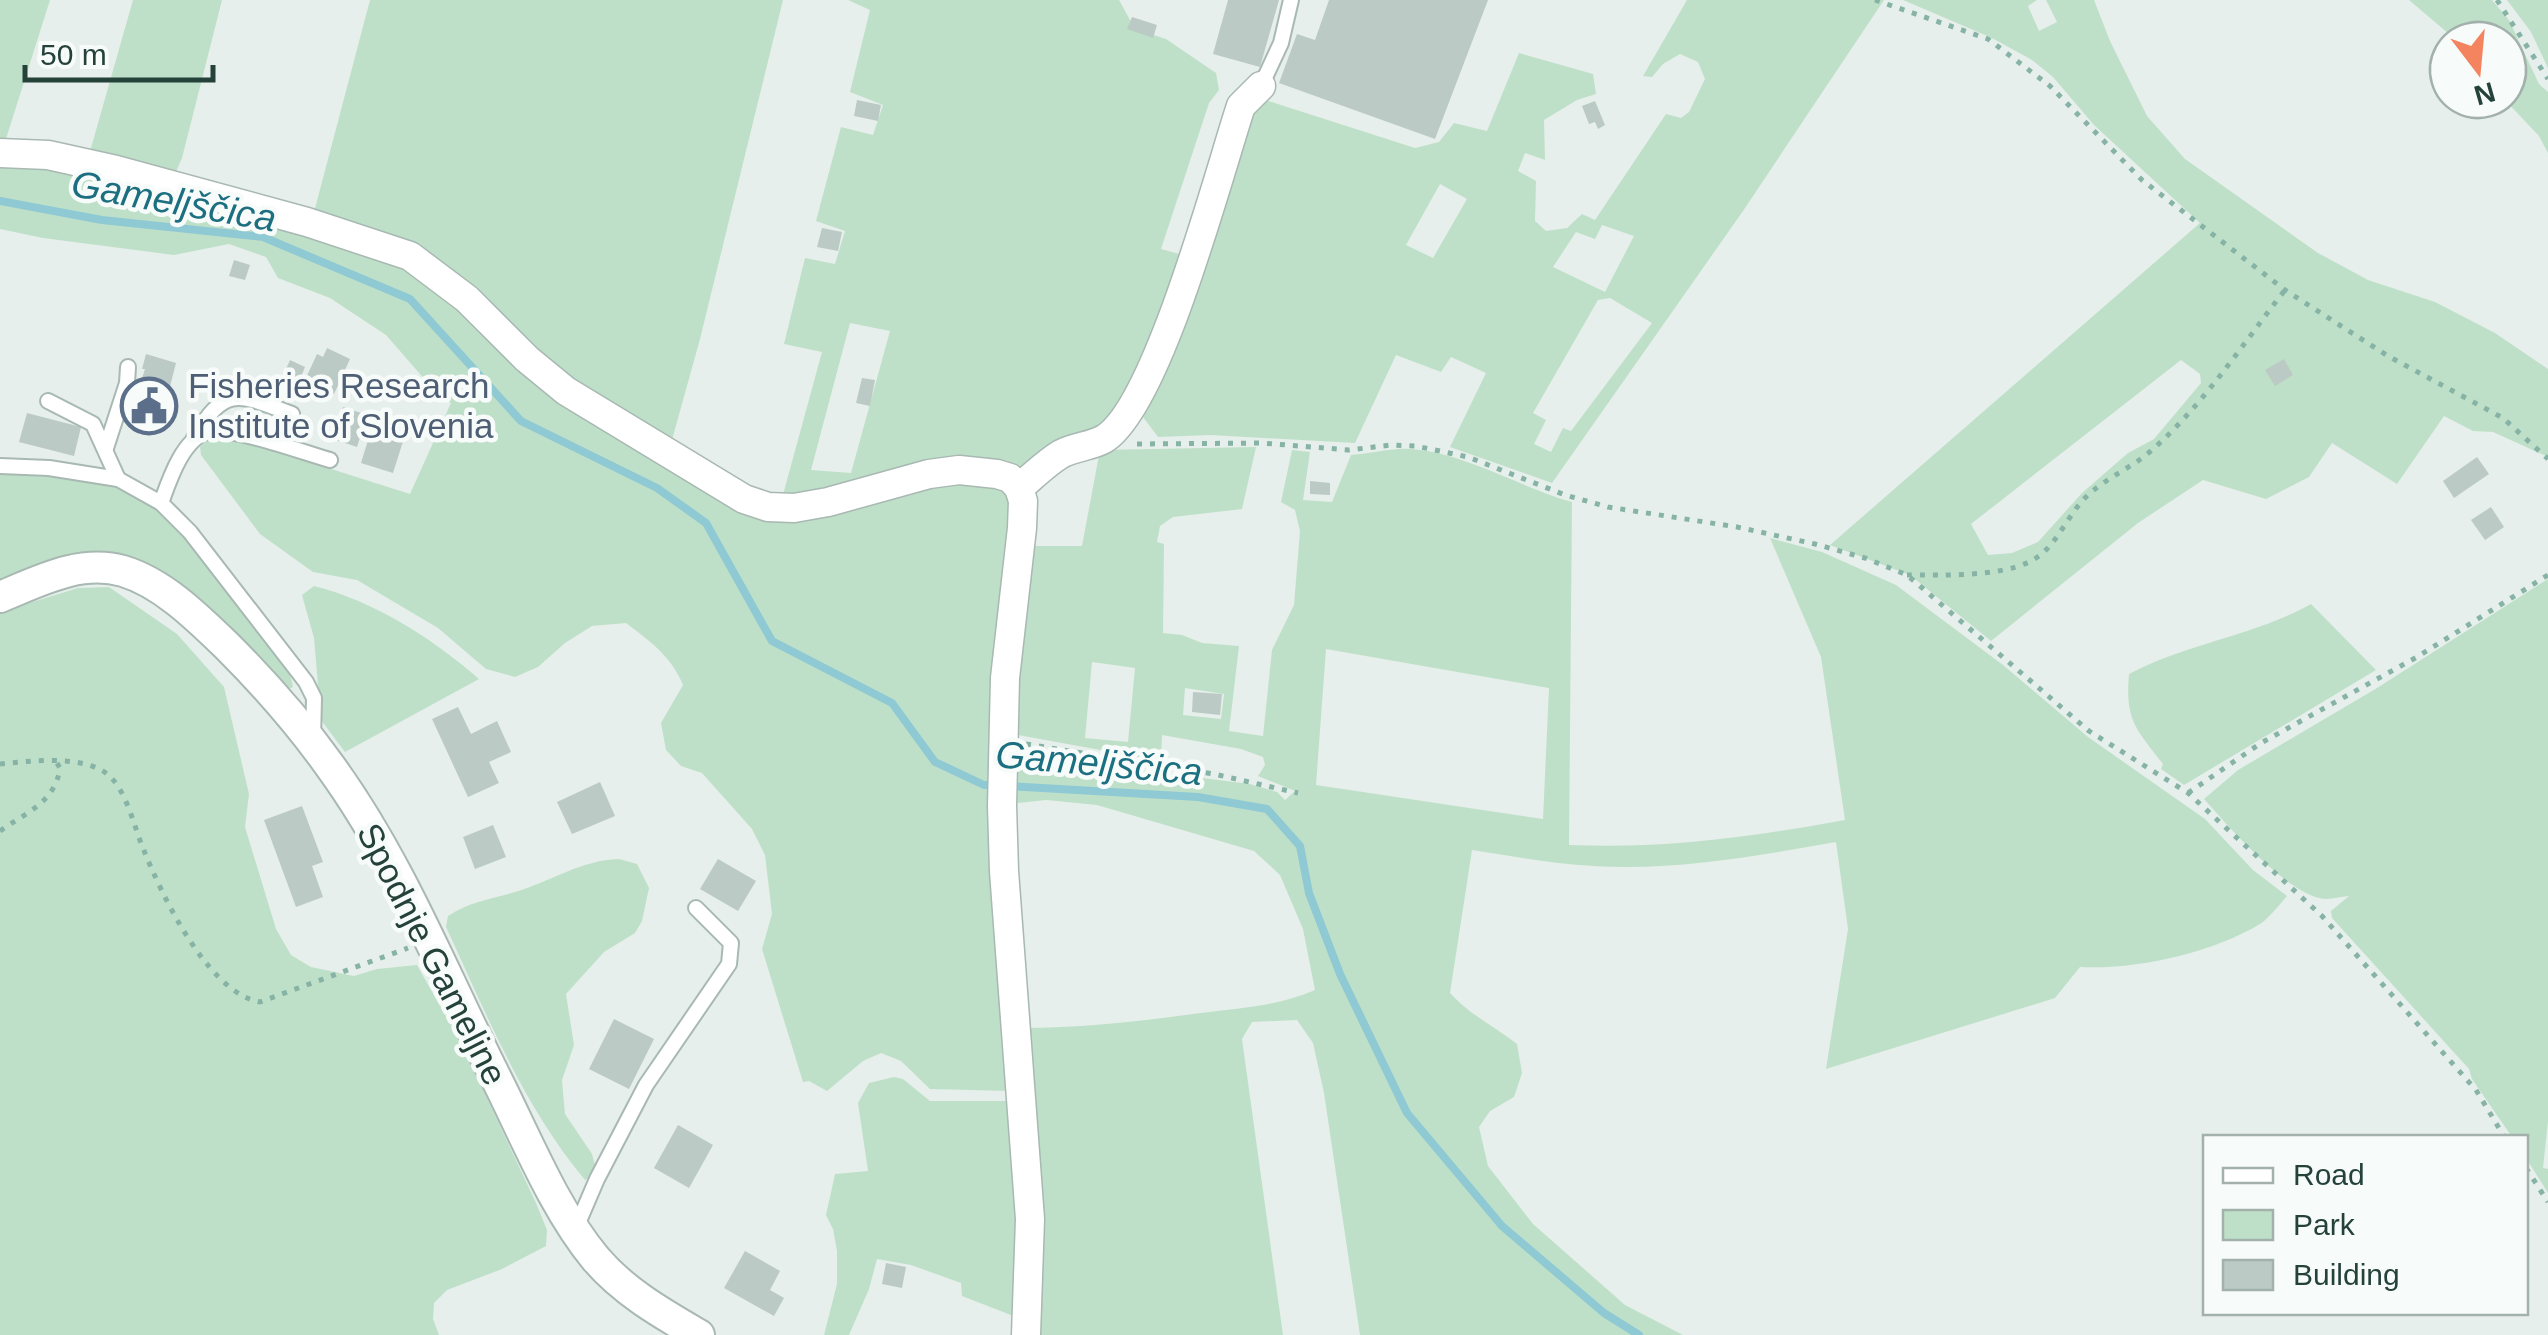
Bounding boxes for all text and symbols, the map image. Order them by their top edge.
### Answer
scale bar [25,20,212,82]
north arrow [2428,20,2528,120]
text: 50 m [40,38,107,71]
text: N [2471,76,2499,111]
water label: Gameljščica [68,162,280,240]
place label: Fisheries Research Institute of Slovenia [188,366,494,445]
public building icon: Fisheries Research Institute of Slovenia [119,376,179,436]
water label: Gameljščica [994,733,1204,793]
street label: Spodnje Gameljne [350,817,515,1091]
legend [2203,1135,2528,1315]
text: Road [2293,1158,2365,1191]
text: Park [2293,1208,2356,1241]
text: Building [2293,1258,2400,1291]

